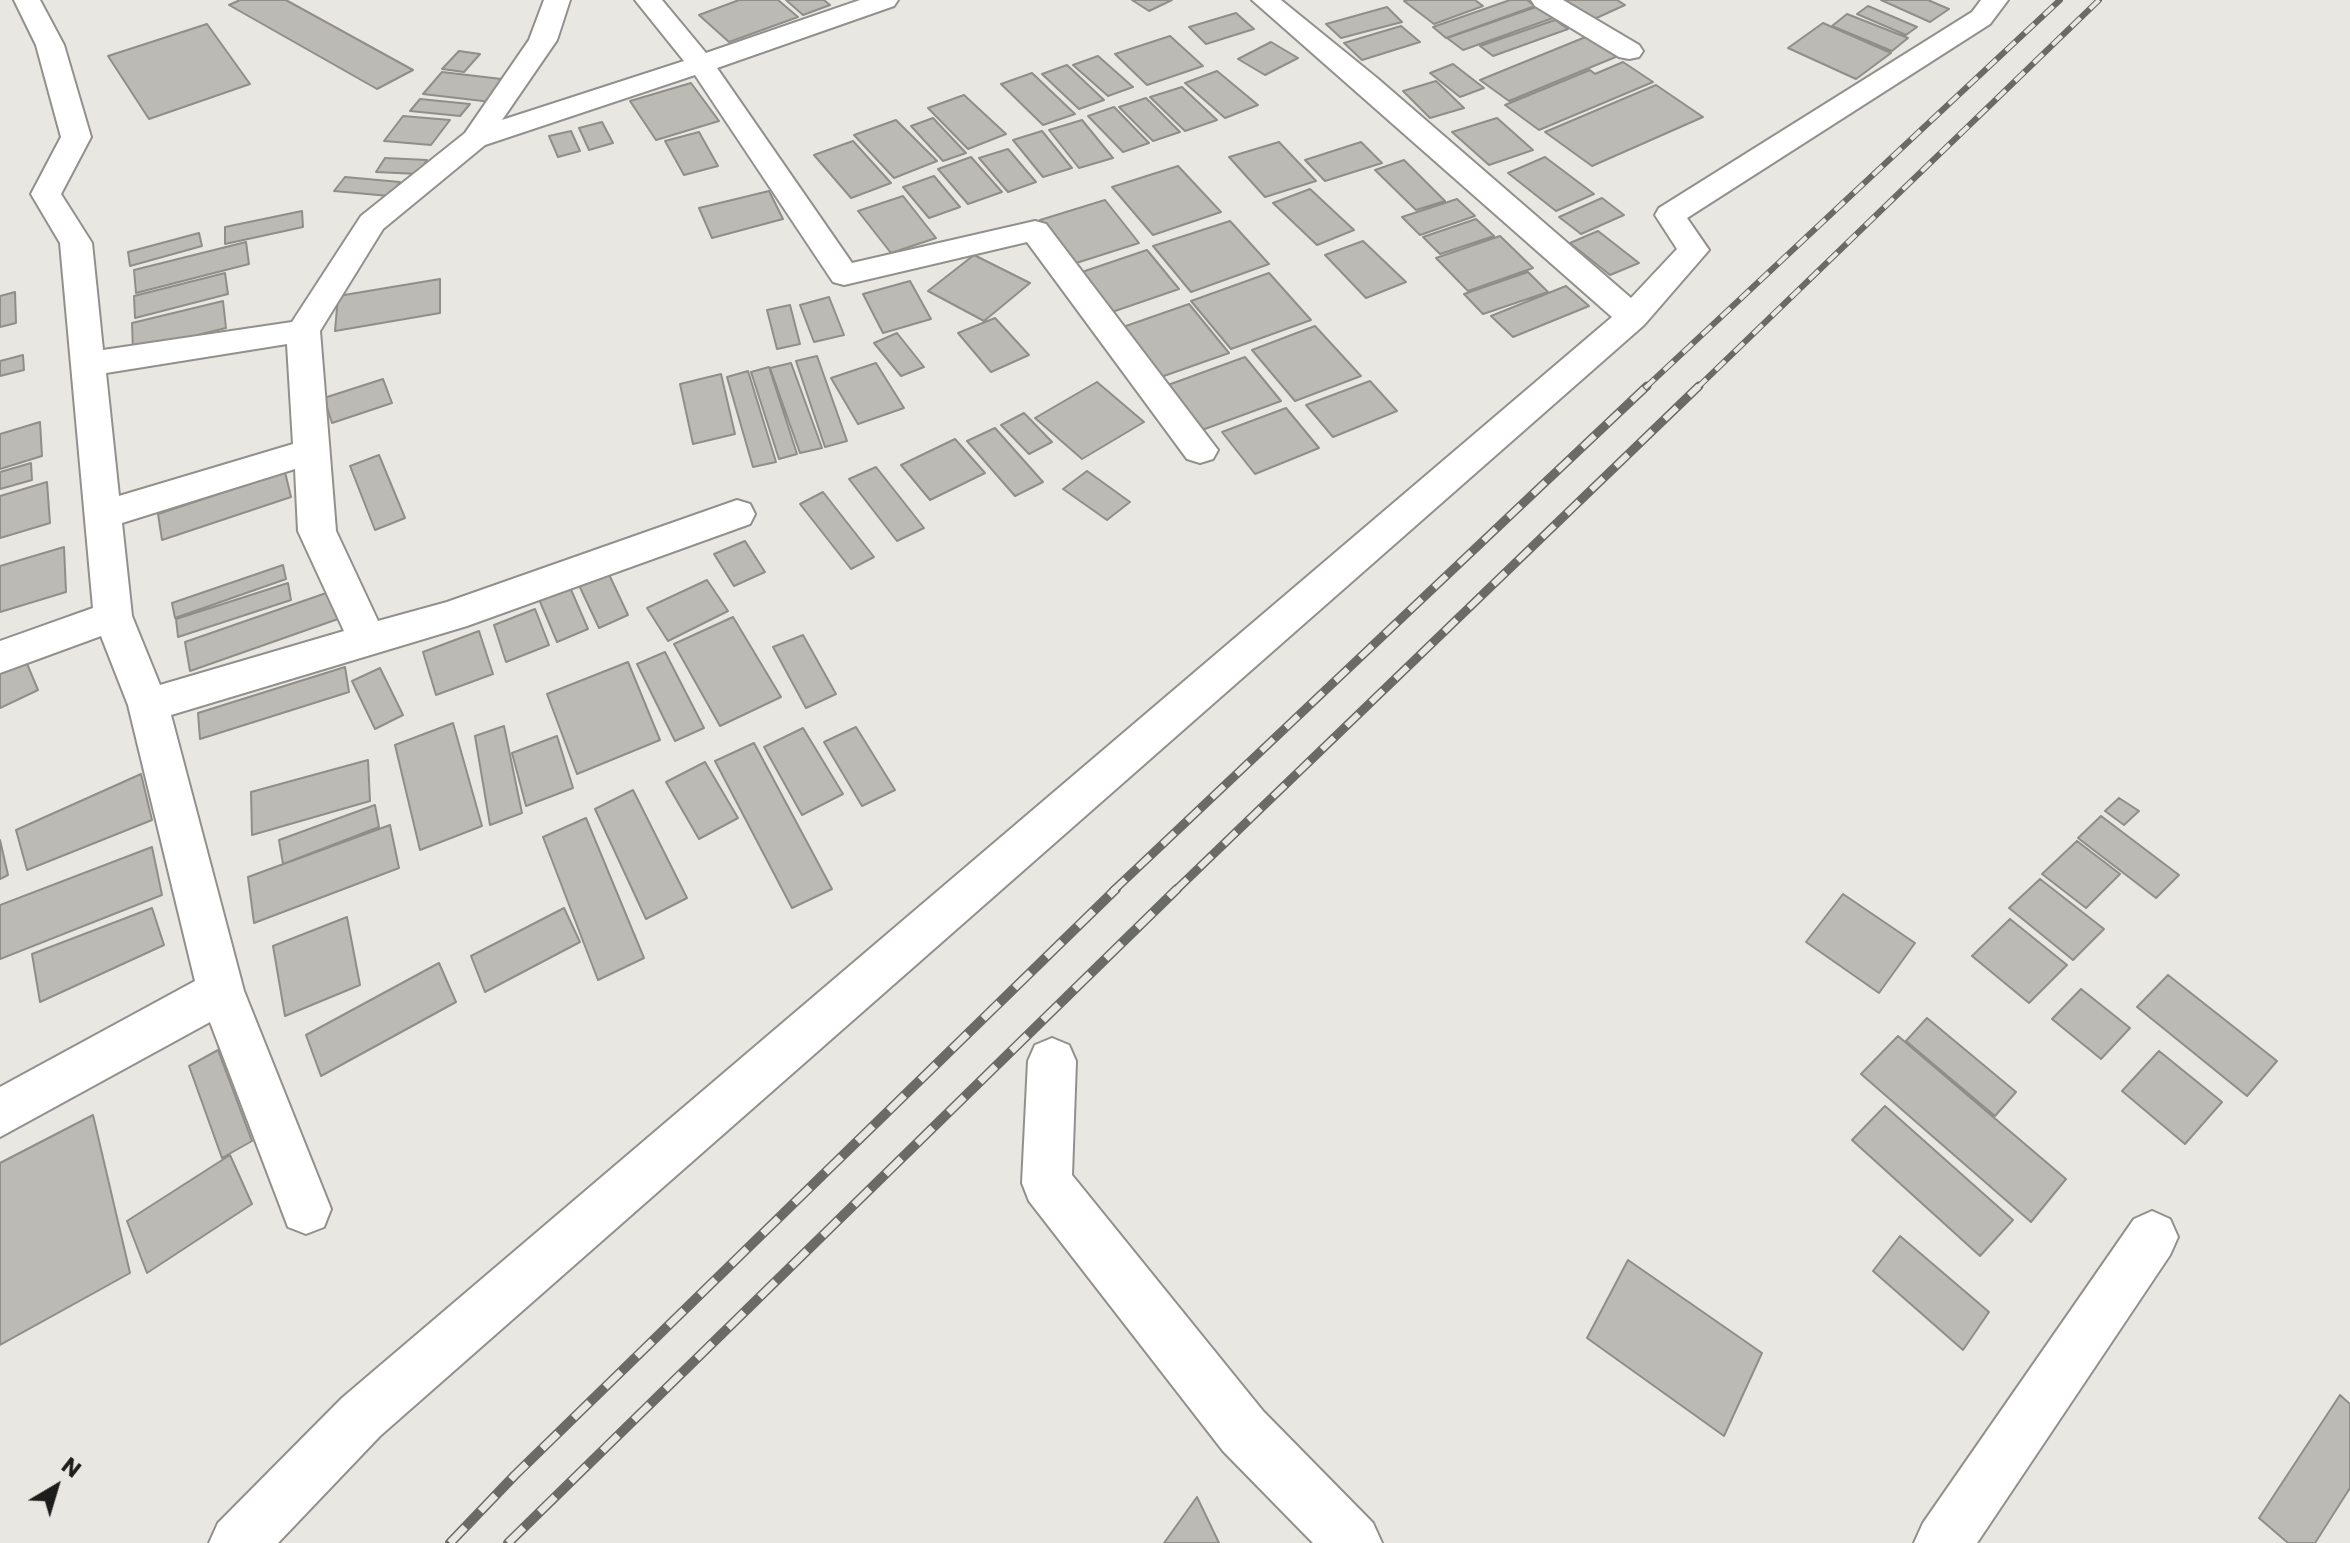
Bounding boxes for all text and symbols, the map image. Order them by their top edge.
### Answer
north arrow [16,1447,96,1527]
text: N [55,1450,87,1485]

